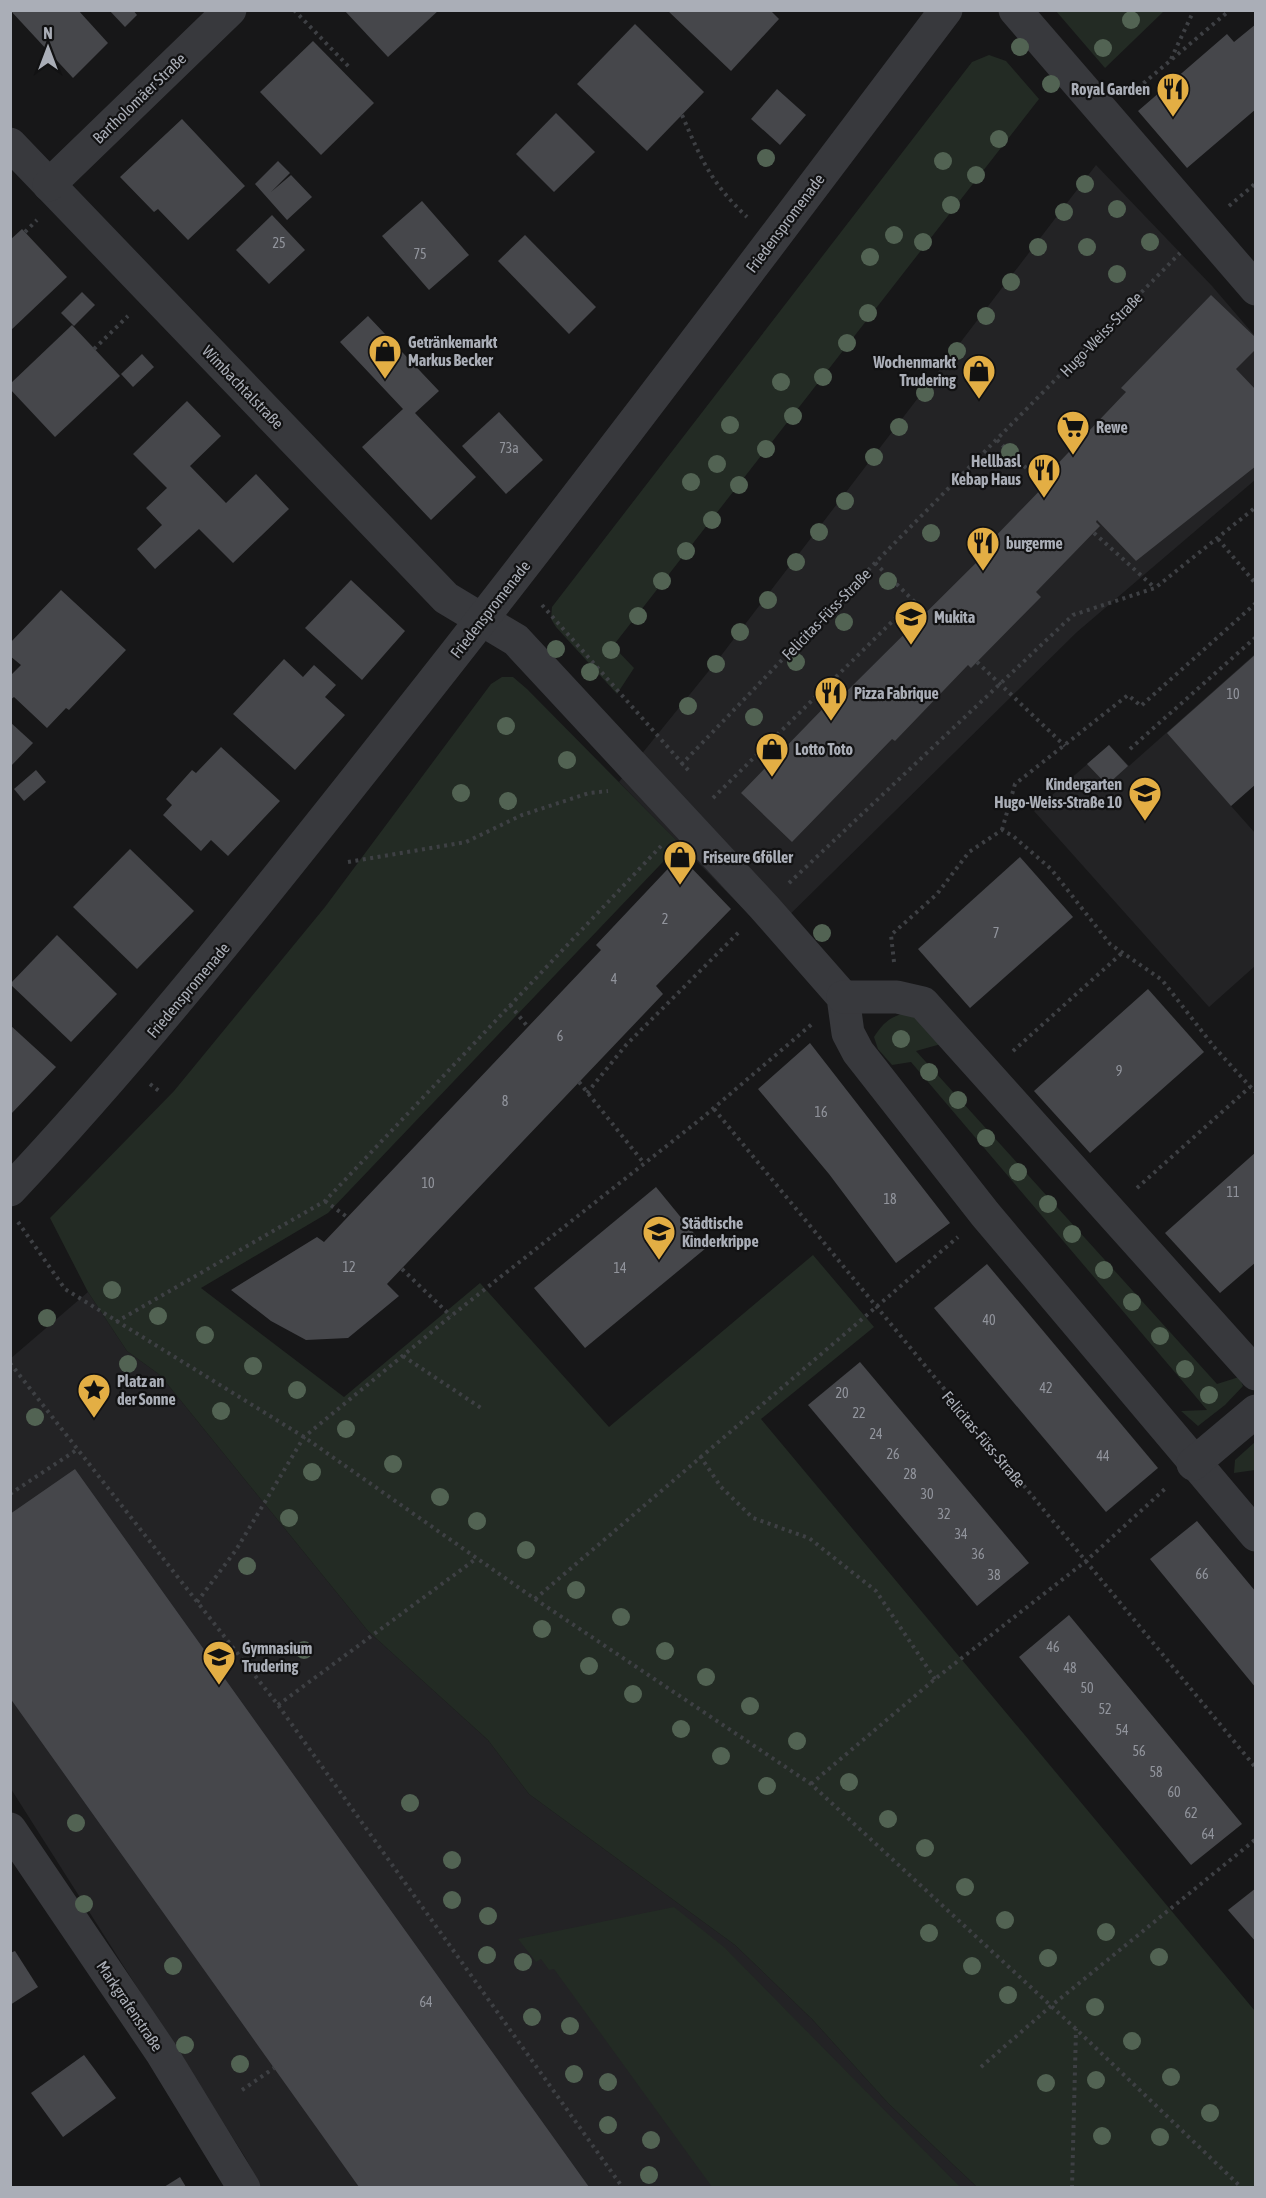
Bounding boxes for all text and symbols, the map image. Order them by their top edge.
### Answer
north arrow [18,18,78,78]
text: N [43,24,53,42]
street label: Bartholomäer Straße [89,49,189,147]
restaurant icon: Royal Garden [1155,71,1191,118]
place label: Royal Garden [1071,80,1150,98]
street label: Friedenspromenade [742,170,829,276]
house number: 25 [272,235,286,251]
house number: 75 [413,246,427,262]
street label: Hugo-Weiss-Straße [1056,288,1147,381]
shop icon: Getränkemarkt Markus Becker [367,333,403,380]
place label: Getränkemarkt Markus Becker [408,333,498,369]
street label: Wimbachtalstraße [199,342,287,432]
place label: Wochenmarkt Trudering [872,353,956,389]
shop icon: Wochenmarkt Trudering [961,353,997,400]
supermarket icon: Rewe [1055,409,1091,456]
place label: Rewe [1096,418,1128,436]
house number: 73a [499,440,519,456]
place label: Hellbasl Kebap Haus [951,452,1022,488]
restaurant icon: Hellbasl Kebap Haus [1026,452,1062,499]
restaurant icon: burgerme [965,525,1001,572]
place label: burgerme [1006,534,1063,552]
street label: Friedenspromenade [446,557,534,662]
street label: Felicitas-Füss-Straße [778,565,874,663]
school or university icon: Mukita [893,599,929,646]
place label: Mukita [934,608,975,626]
restaurant icon: Pizza Fabrique [813,675,849,722]
place label: Pizza Fabrique [854,684,939,702]
house number: 10 [1226,686,1240,702]
shop icon: Lotto Toto [754,731,790,778]
place label: Lotto Toto [795,740,854,758]
place label: Kindergarten Hugo-Weiss-Straße 10 [994,775,1122,811]
school or university icon: Kindergarten Hugo-Weiss-Straße 10 [1127,775,1163,822]
shop icon: Friseure Gföller [662,839,698,886]
place label: Friseure Gföller [703,848,793,866]
house number: 2 [662,911,668,927]
house number: 7 [993,925,999,941]
street label: Friedenspromenade [143,939,234,1042]
house number: 4 [611,971,618,987]
house number: 6 [557,1028,564,1044]
house number: 9 [1116,1063,1122,1079]
house number: 8 [502,1093,509,1109]
house number: 16 [814,1104,828,1120]
house number: 10 [421,1175,435,1191]
house number: 11 [1226,1184,1240,1200]
house number: 18 [883,1191,897,1207]
school or university icon: Städtische Kinderkrippe [641,1214,677,1261]
place label: Städtische Kinderkrippe [682,1214,759,1250]
house number: 12 [342,1259,356,1275]
house number: 14 [613,1260,627,1276]
house number: 40 [982,1312,996,1328]
place icon: Platz an der Sonne [76,1372,112,1419]
place label: Platz an der Sonne [117,1372,176,1408]
house number: 42 [1039,1380,1053,1396]
house number: 20 [835,1385,849,1401]
street label: Felicitas-Füss-Straße [939,1387,1029,1491]
house number: 22 [852,1405,866,1421]
house number: 24 [869,1426,883,1442]
house number: 26 [886,1446,900,1462]
house number: 44 [1096,1448,1110,1464]
house number: 28 [903,1466,917,1482]
house number: 30 [920,1486,934,1502]
house number: 32 [937,1506,951,1522]
house number: 34 [954,1526,968,1542]
house number: 36 [971,1546,985,1562]
house number: 66 [1195,1566,1209,1582]
house number: 38 [987,1567,1001,1583]
school or university icon: Gymnasium Trudering [201,1639,237,1686]
place label: Gymnasium Trudering [242,1639,312,1675]
house number: 46 [1046,1639,1060,1655]
house number: 48 [1063,1660,1077,1676]
house number: 50 [1080,1680,1094,1696]
house number: 52 [1098,1701,1112,1717]
house number: 54 [1115,1722,1129,1738]
house number: 56 [1132,1743,1146,1759]
house number: 58 [1149,1764,1163,1780]
house number: 60 [1167,1784,1181,1800]
house number: 62 [1184,1805,1198,1821]
house number: 64 [1201,1826,1215,1842]
street label: Markgrafenstraße [92,1957,167,2055]
house number: 64 [419,1994,433,2010]

